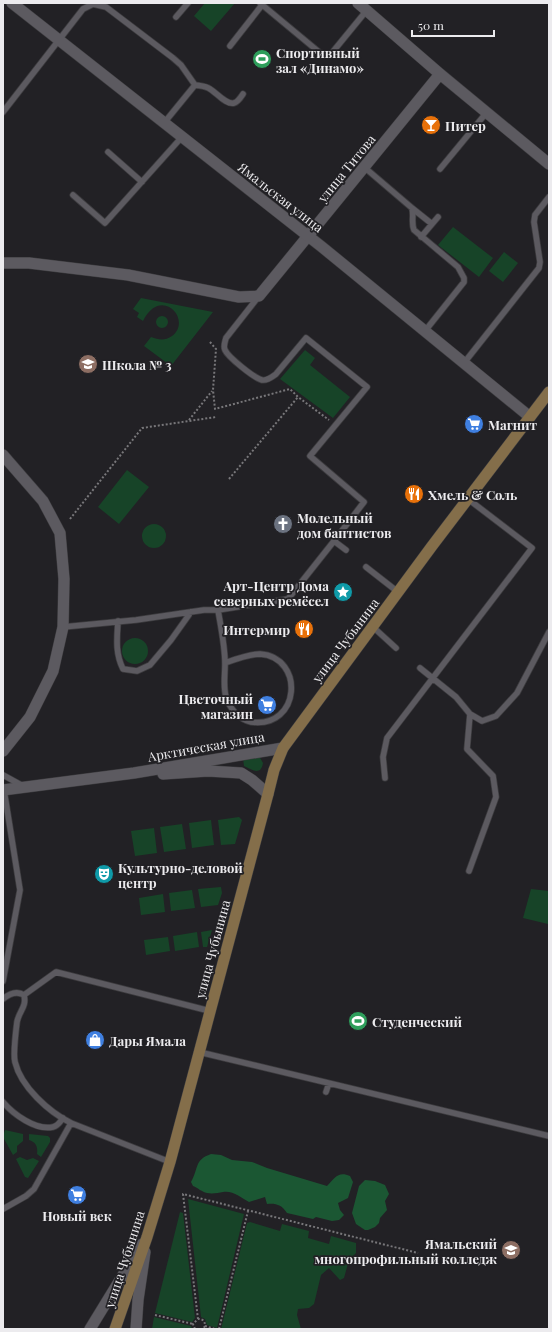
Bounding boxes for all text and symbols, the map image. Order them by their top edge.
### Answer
scale bar [412,12,494,38]
text: 50 m [418,17,444,33]
place label: Спортивный зал «Динамо» [276,44,364,76]
sports icon: Спортивный зал «Динамо» [251,48,273,70]
bar icon: Питер [420,114,442,136]
place label: Питер [445,117,486,134]
street label: улица Титова [313,130,379,206]
street label: Ямальская улица [234,158,328,236]
school or university icon: Школа № 3 [77,353,99,375]
place label: Школа № 3 [102,356,172,373]
supermarket icon: Магнит [463,413,485,435]
place label: Магнит [488,416,538,433]
restaurant icon: Хмель & Соль [403,483,425,505]
place label: Хмель & Соль [428,486,517,503]
place label: Молельный дом баптистов [297,509,392,541]
church icon: Молельный дом баптистов [272,513,294,535]
place label: Арт-Центр Дома северных ремёсел [214,577,329,609]
place icon: Арт-Центр Дома северных ремёсел [332,581,354,603]
street label: улица Чубынина [307,594,383,686]
restaurant icon: Интермир [293,618,315,640]
place label: Интермир [223,621,290,638]
place label: Цветочный магазин [178,690,253,722]
supermarket icon: Цветочный магазин [256,694,278,716]
street label: Арктическая улица [145,727,266,765]
place label: Культурно-деловой центр [118,859,243,891]
theatre icon: Культурно-деловой центр [93,863,115,885]
street label: улица Чубынина [190,897,233,1001]
sports icon: Студенческий [347,1010,369,1032]
place label: Студенческий [372,1013,463,1030]
shop icon: Дары Ямала [84,1029,106,1051]
place label: Дары Ямала [109,1032,186,1049]
supermarket icon: Новый век [66,1184,88,1206]
place label: Новый век [42,1207,112,1224]
street label: улица Чубынина [100,1208,148,1311]
place label: Ямальский многопрофильный колледж [314,1235,498,1267]
school or university icon: Ямальский многопрофильный колледж [500,1239,522,1261]

